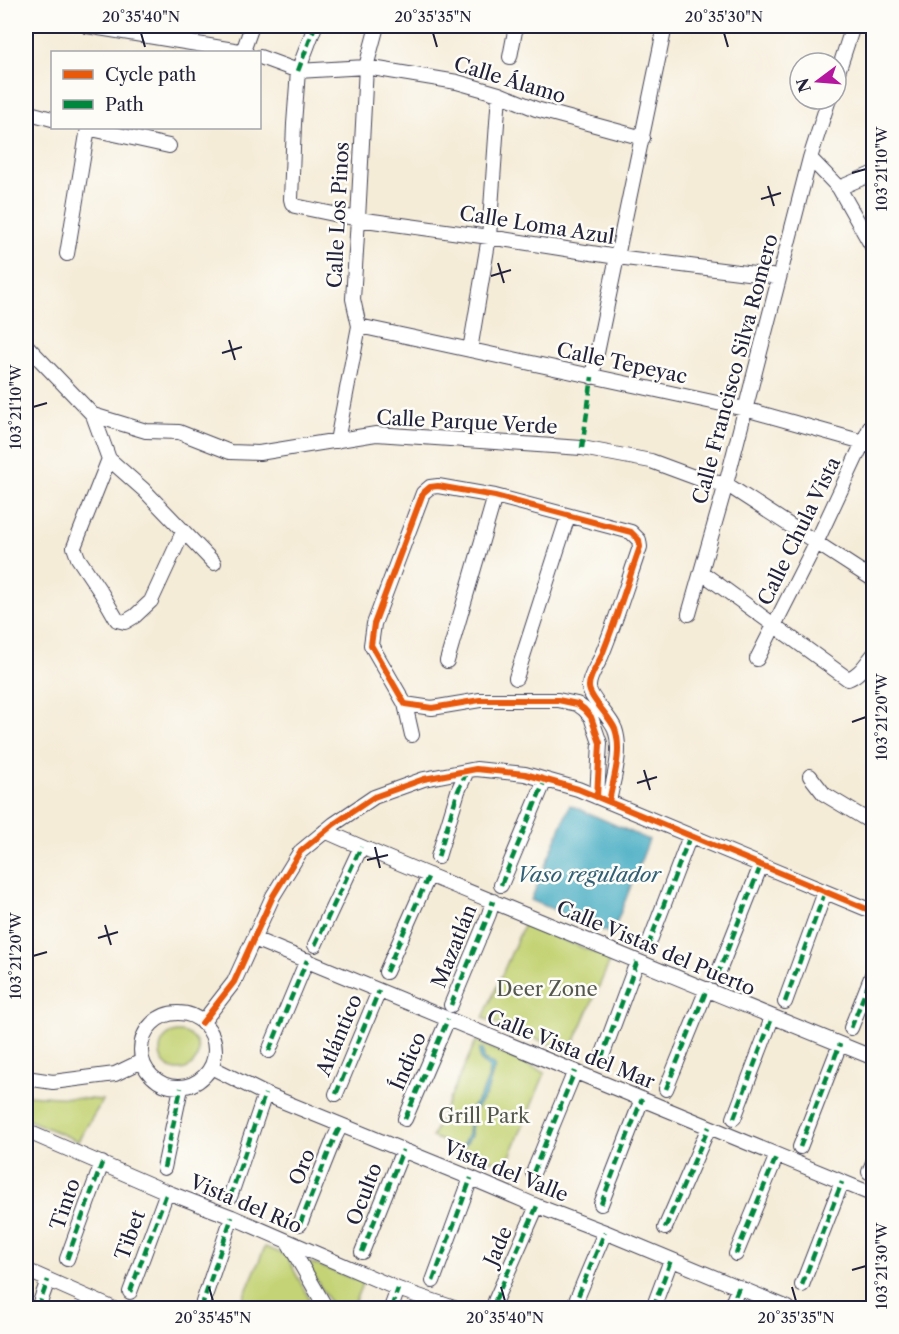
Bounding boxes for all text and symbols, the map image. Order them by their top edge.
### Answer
text: 20°35'40"N [102,7,180,26]
text: 20°35'35"N [394,7,472,26]
text: 20°35'30"N [685,7,763,26]
legend [51,51,261,129]
street label: Calle Álamo [451,51,569,108]
north arrow [788,51,848,111]
text: Cycle path [105,64,196,86]
text: N [792,76,815,95]
text: Path [105,94,144,116]
text: 103°21'10"W [872,126,891,211]
street label: Calle Los Pinos [322,141,354,289]
street label: Calle Loma Azul [458,201,616,249]
street label: Calle Francisco Silva Romero [687,231,783,507]
street label: Calle Tepeyac [555,337,689,389]
text: 103°21'10"W [6,364,25,449]
street label: Calle Parque Verde [376,405,558,439]
street label: Calle Chula Vista [753,452,846,609]
text: 103°21'20"W [872,673,891,761]
water label: Vaso regulador [517,862,662,887]
street label: Calle Vistas del Puerto [553,895,759,1001]
street label: Mazatlán [426,900,482,991]
text: 103°21'20"W [6,912,25,1000]
park label: Deer Zone [496,977,598,1001]
street label: Atlántico [311,990,367,1080]
street label: Calle Vista del Mar [483,1004,659,1094]
street label: Índico [384,1028,431,1094]
park label: Grill Park [438,1104,531,1128]
street label: Vista del Valle [439,1135,572,1207]
street label: Oro [284,1145,320,1189]
street label: Oculto [341,1159,387,1229]
street label: Vista del Río [185,1169,306,1238]
street label: Tinto [45,1175,85,1233]
street label: Tibet [110,1207,150,1263]
text: 103°21'30"W [872,1222,891,1309]
street label: Jade [478,1223,517,1272]
text: 20°35'45"N [175,1308,251,1327]
text: 20°35'40"N [466,1308,544,1327]
text: 20°35'35"N [757,1308,835,1327]

